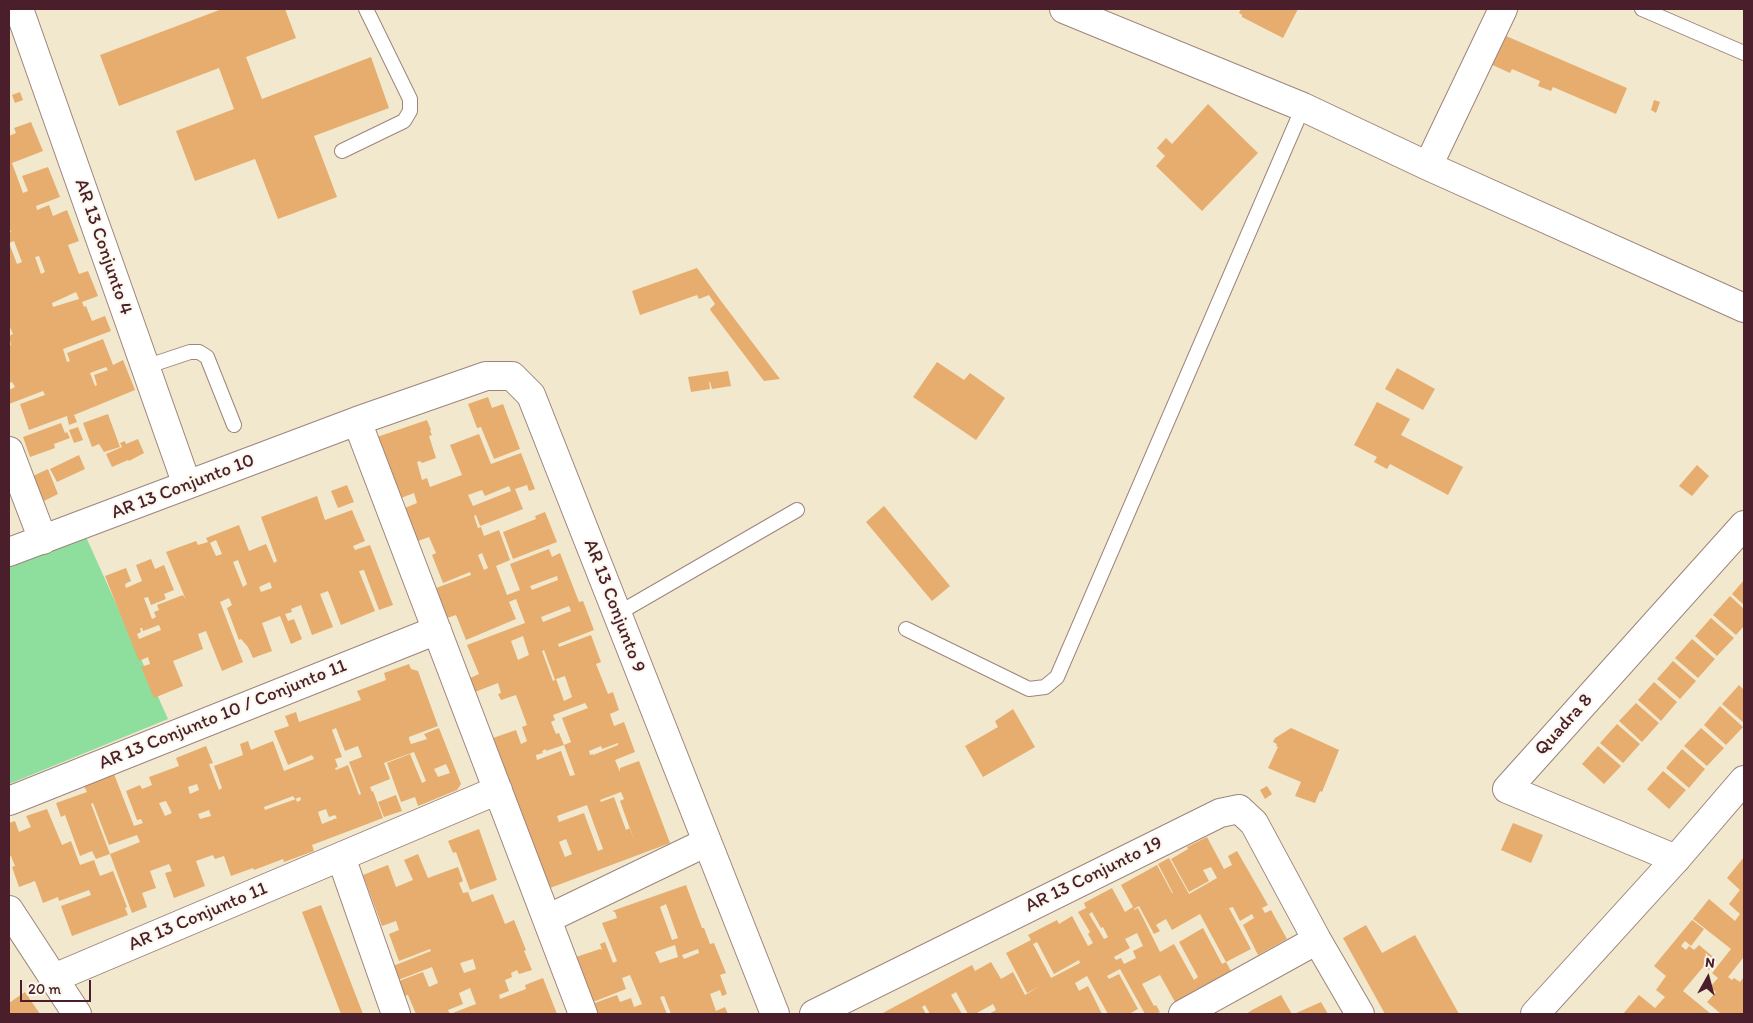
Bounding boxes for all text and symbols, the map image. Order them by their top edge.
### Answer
street label: AR 13 Conjunto 4 [69,176,137,318]
street label: AR 13 Conjunto 10 [108,449,258,525]
street label: AR 13 Conjunto 9 [578,536,650,676]
street label: AR 13 Conjunto 10 / Conjunto 11 [96,655,350,775]
street label: Quadra 8 [1530,689,1598,761]
street label: AR 13 Conjunto 19 [1022,832,1166,918]
street label: AR 13 Conjunto 11 [125,877,271,957]
north arrow [1683,953,1733,1003]
text: N [1704,954,1716,972]
scale bar [22,970,94,1002]
text: 20 m [28,980,61,998]

